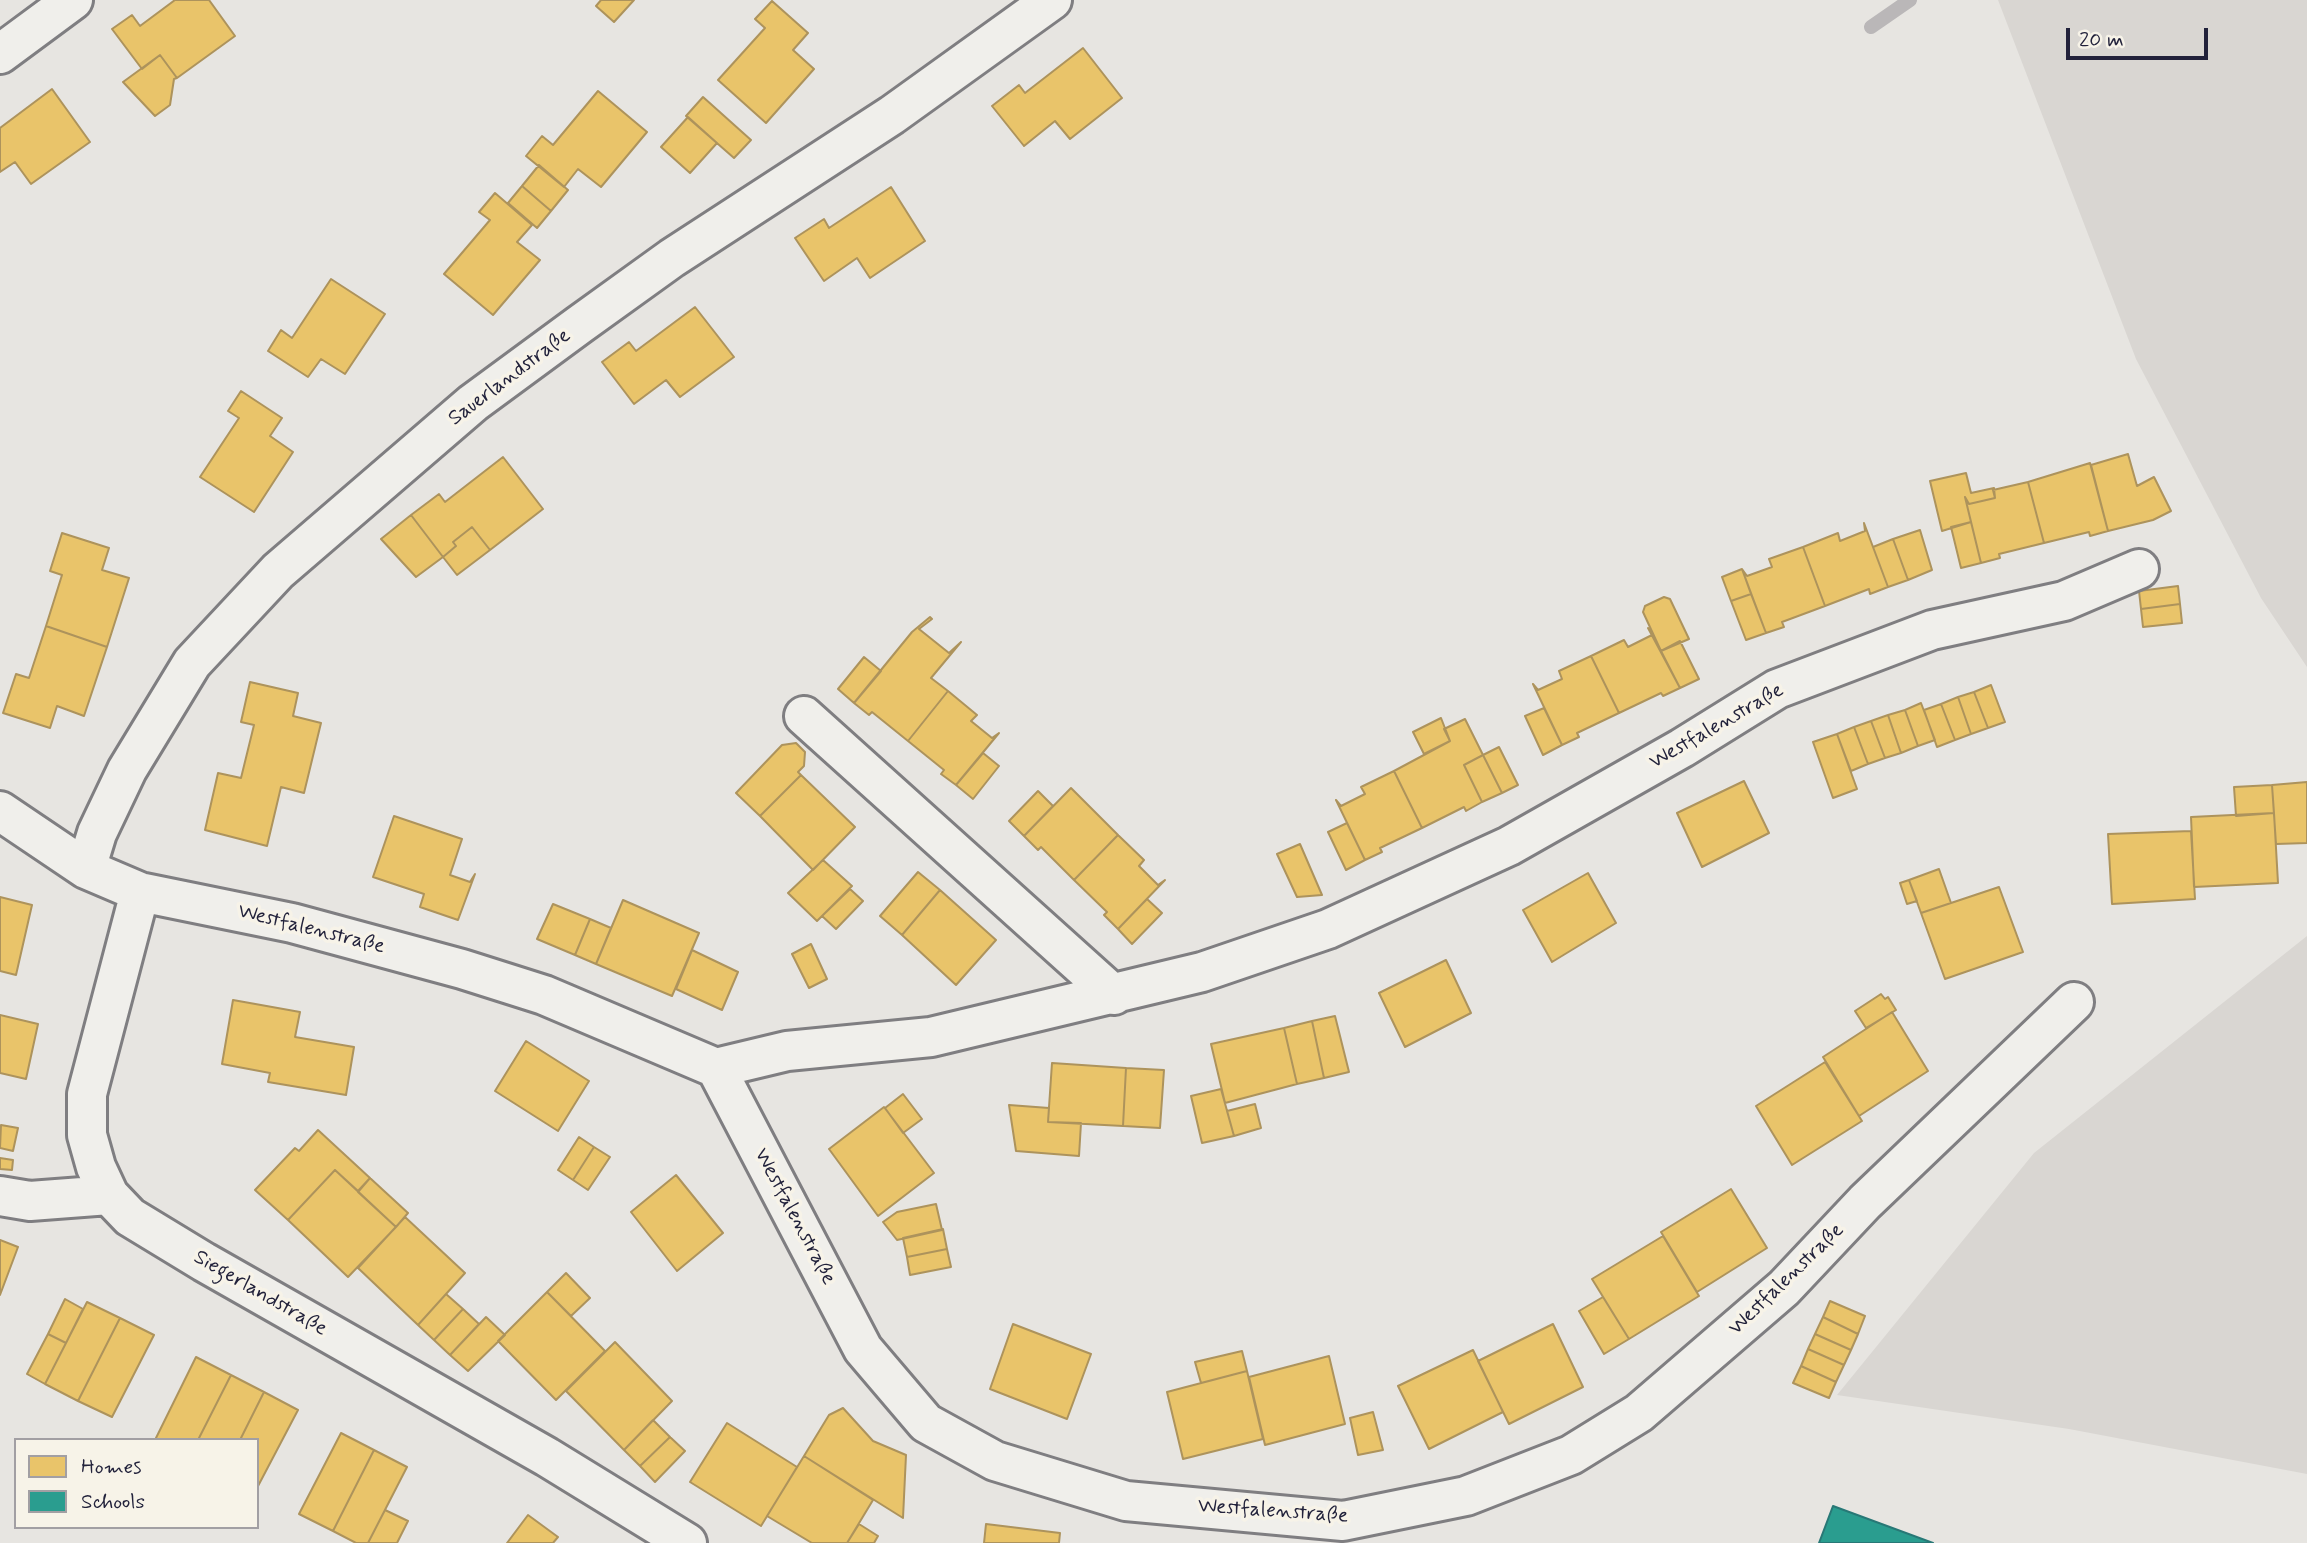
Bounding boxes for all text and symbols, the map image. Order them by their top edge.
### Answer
scale bar [2069,14,2211,58]
text: 20 m [2079,26,2124,54]
street label: Sauerlandstraße [444,324,576,432]
street label: Westfalenstraße [1646,678,1788,776]
street label: Westfalenstraße [235,900,387,960]
street label: Westfalenstraße [748,1145,840,1289]
street label: Westfalenstraße [1724,1219,1850,1341]
street label: Siegerlandstraße [189,1246,331,1342]
legend [14,1438,259,1529]
text: Homes [81,1453,141,1481]
text: Schools [81,1488,145,1516]
street label: Westfalenstraße [1197,1494,1349,1530]

